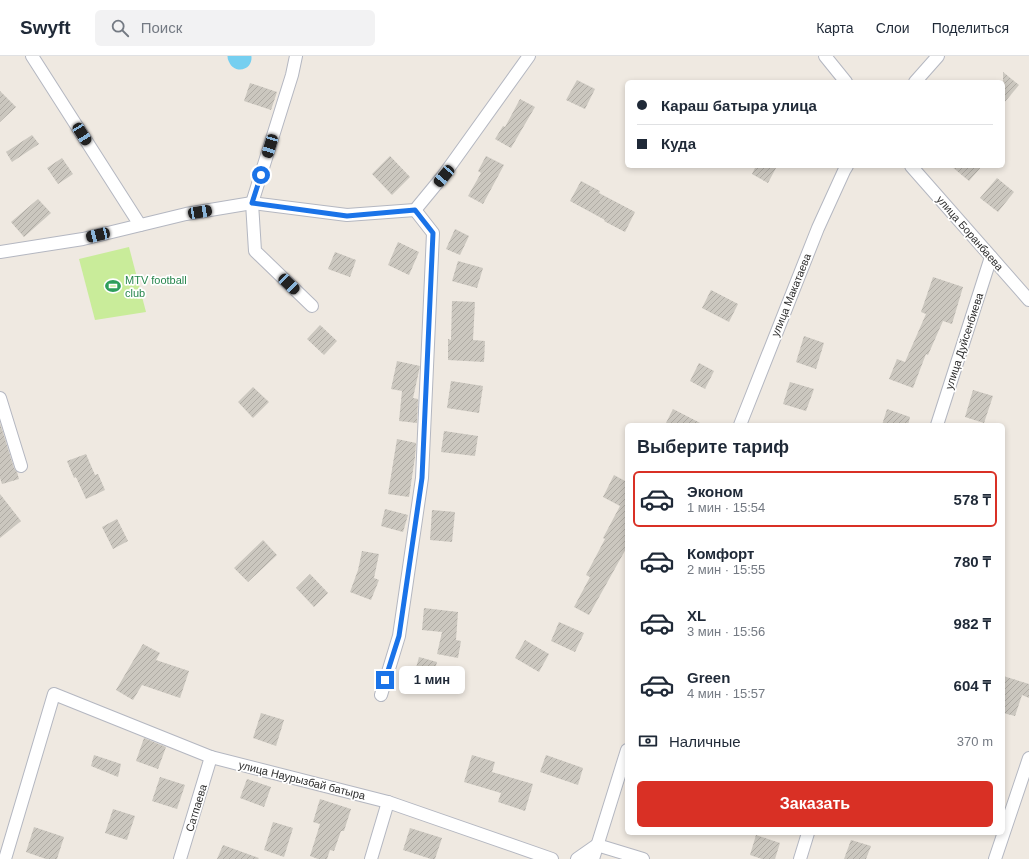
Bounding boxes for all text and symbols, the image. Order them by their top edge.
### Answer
search box [95,10,375,46]
text: Swyft [20,17,71,38]
icon: search [109,17,131,39]
text: Поиск [141,19,182,36]
text: Карта [816,20,854,36]
text: Слои [876,20,910,36]
text: Поделиться [932,20,1009,36]
text: Караш батыра улица [661,97,817,114]
car [71,121,93,147]
car [261,133,279,159]
text: Куда [661,135,696,152]
car [432,163,456,189]
route start [252,166,270,184]
street label: улица Боранбаева [934,193,1006,273]
car [187,204,213,220]
car [85,226,111,244]
street label: улица Макатаева [769,251,813,338]
car [276,271,302,297]
place label: MTV football club [125,274,187,299]
sports icon: MTV football club [104,277,122,295]
street label: улица Дуйсенбиева [943,290,986,391]
text: Выберите тариф [637,437,789,457]
icon: car [639,481,675,517]
text: Эконом [687,483,743,500]
text: 578 ₸ [954,491,991,508]
text: 1 мин · 15:54 [687,500,765,515]
icon: car [639,543,675,579]
text: Комфорт [687,545,754,562]
text: 780 ₸ [954,553,991,570]
text: 2 мин · 15:55 [687,562,765,577]
icon: car [639,605,675,641]
text: XL [687,607,706,624]
text: 982 ₸ [954,615,991,632]
text: 3 мин · 15:56 [687,624,765,639]
callout: 1 мин [399,666,465,694]
icon: car [639,667,675,703]
text: Green [687,669,730,686]
route end [376,671,394,689]
text: 1 мин [414,672,450,687]
text: 604 ₸ [954,677,991,694]
text: 4 мин · 15:57 [687,686,765,701]
icon: cash [637,730,659,752]
text: Наличные [669,733,741,750]
text: 370 m [957,734,993,749]
street label: улица Наурызбай батыра [237,758,367,802]
button: Заказать [637,781,993,827]
street label: Сатпаева [183,782,209,833]

